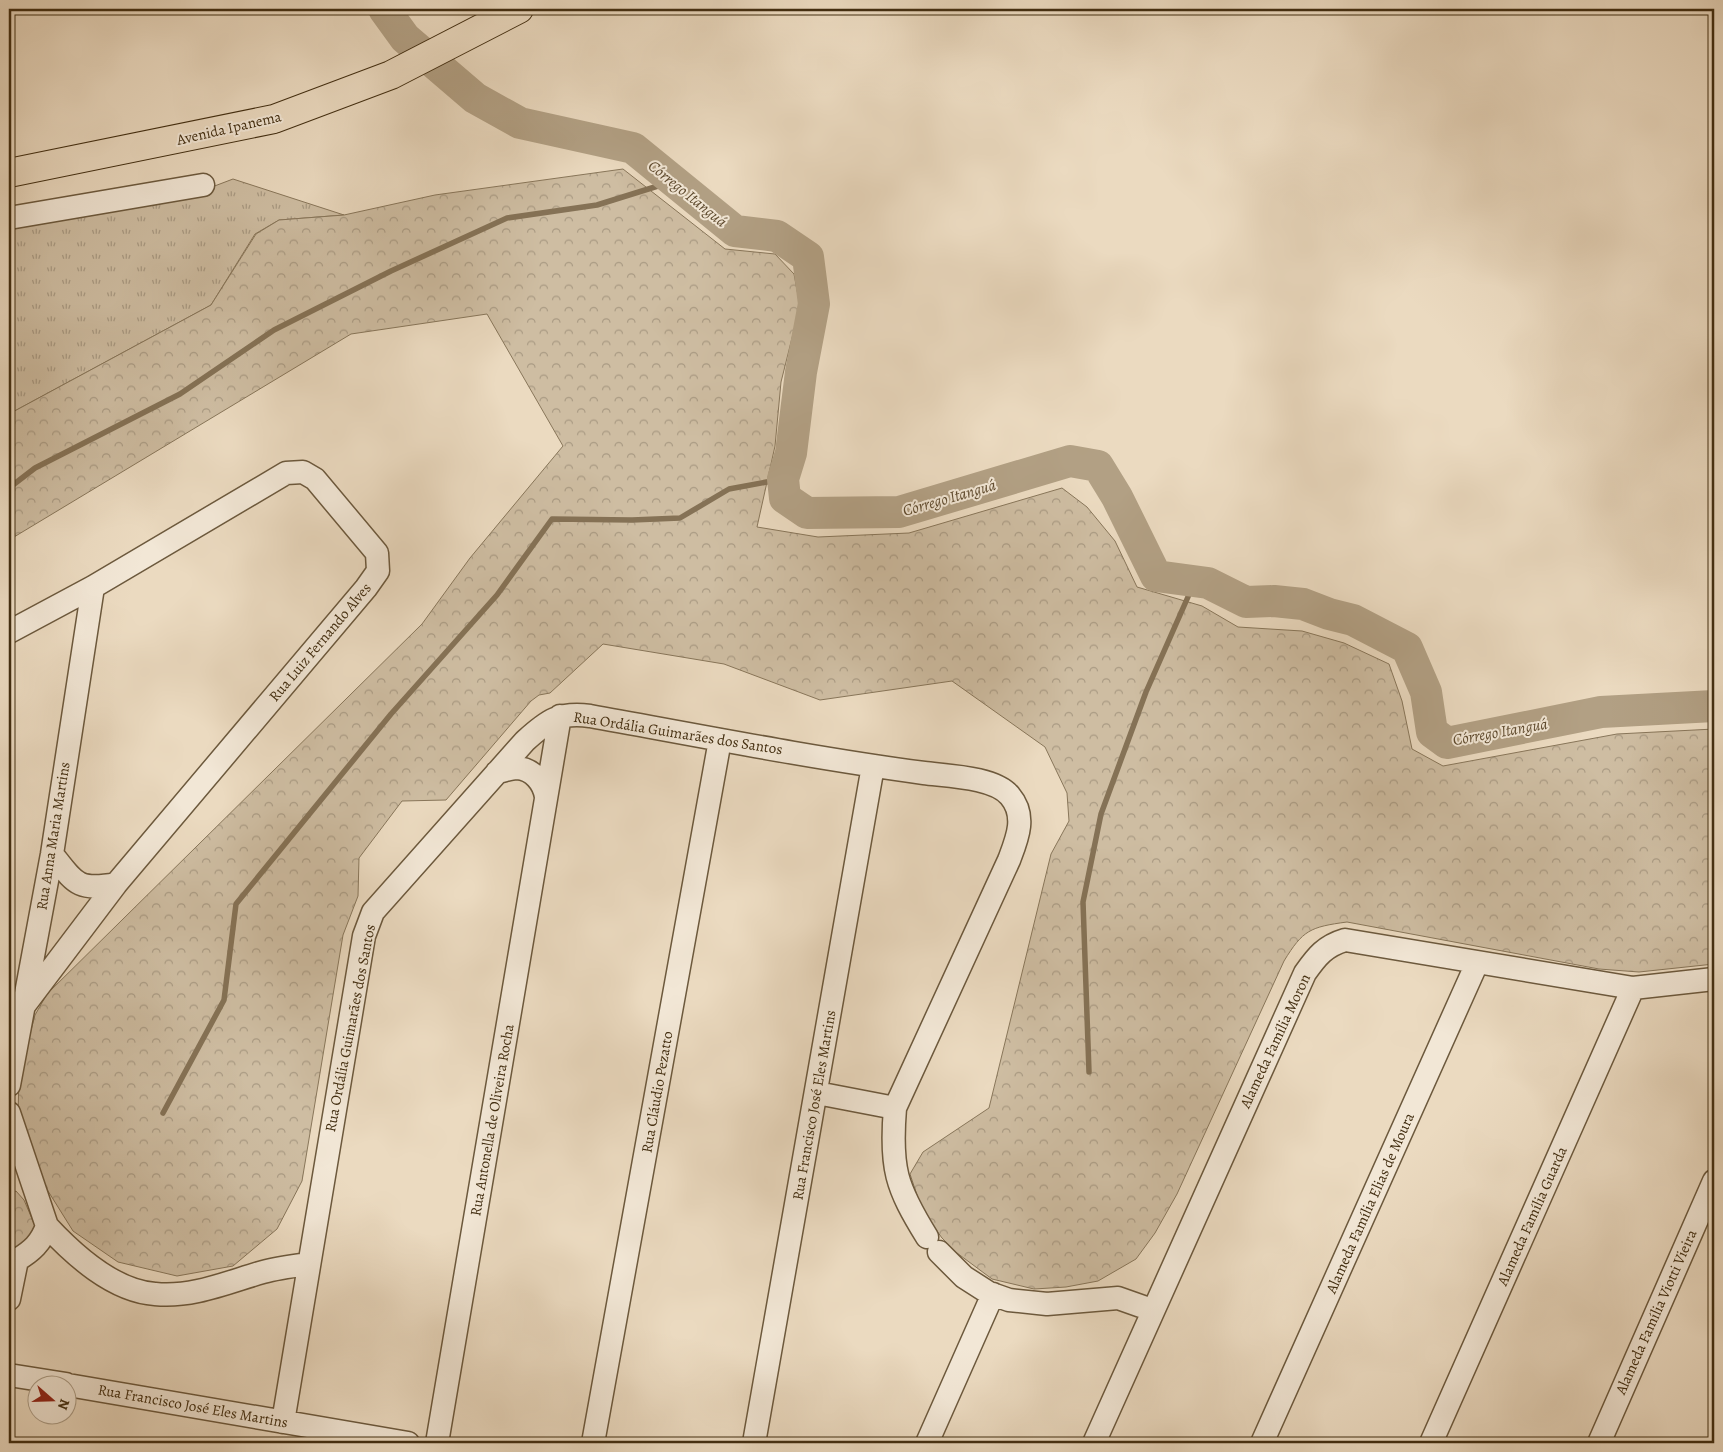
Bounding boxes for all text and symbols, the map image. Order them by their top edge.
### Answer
street label: Avenida Ipanema [174,106,283,150]
water label: Córrego Itanguá [643,155,732,233]
water label: Córrego Itanguá [900,474,999,522]
street label: Rua Luiz Fernando Alves [264,578,376,706]
street label: Rua Ordália Guimarães dos Santos [572,707,784,759]
water label: Córrego Itanguá [1451,713,1550,751]
street label: Rua Anna Maria Martins [31,760,75,912]
street label: Rua Ordália Guimarães dos Santos [320,922,380,1134]
street label: Alameda Família Moron [1235,971,1315,1112]
street label: Rua Francisco José Eles Martins [787,1008,841,1202]
street label: Rua Antonella de Oliveira Rocha [465,1022,519,1218]
street label: Rua Cláudio Pezatto [636,1030,678,1154]
street label: Alameda Família Elias de Moura [1321,1109,1419,1298]
street label: Alameda Família Guarda [1492,1143,1572,1290]
street label: Alameda Família Viotti Vieira [1610,1226,1701,1399]
north arrow [28,1374,78,1424]
street label: Rua Francisco José Eles Martins [96,1379,290,1433]
text: N [53,1396,74,1412]

